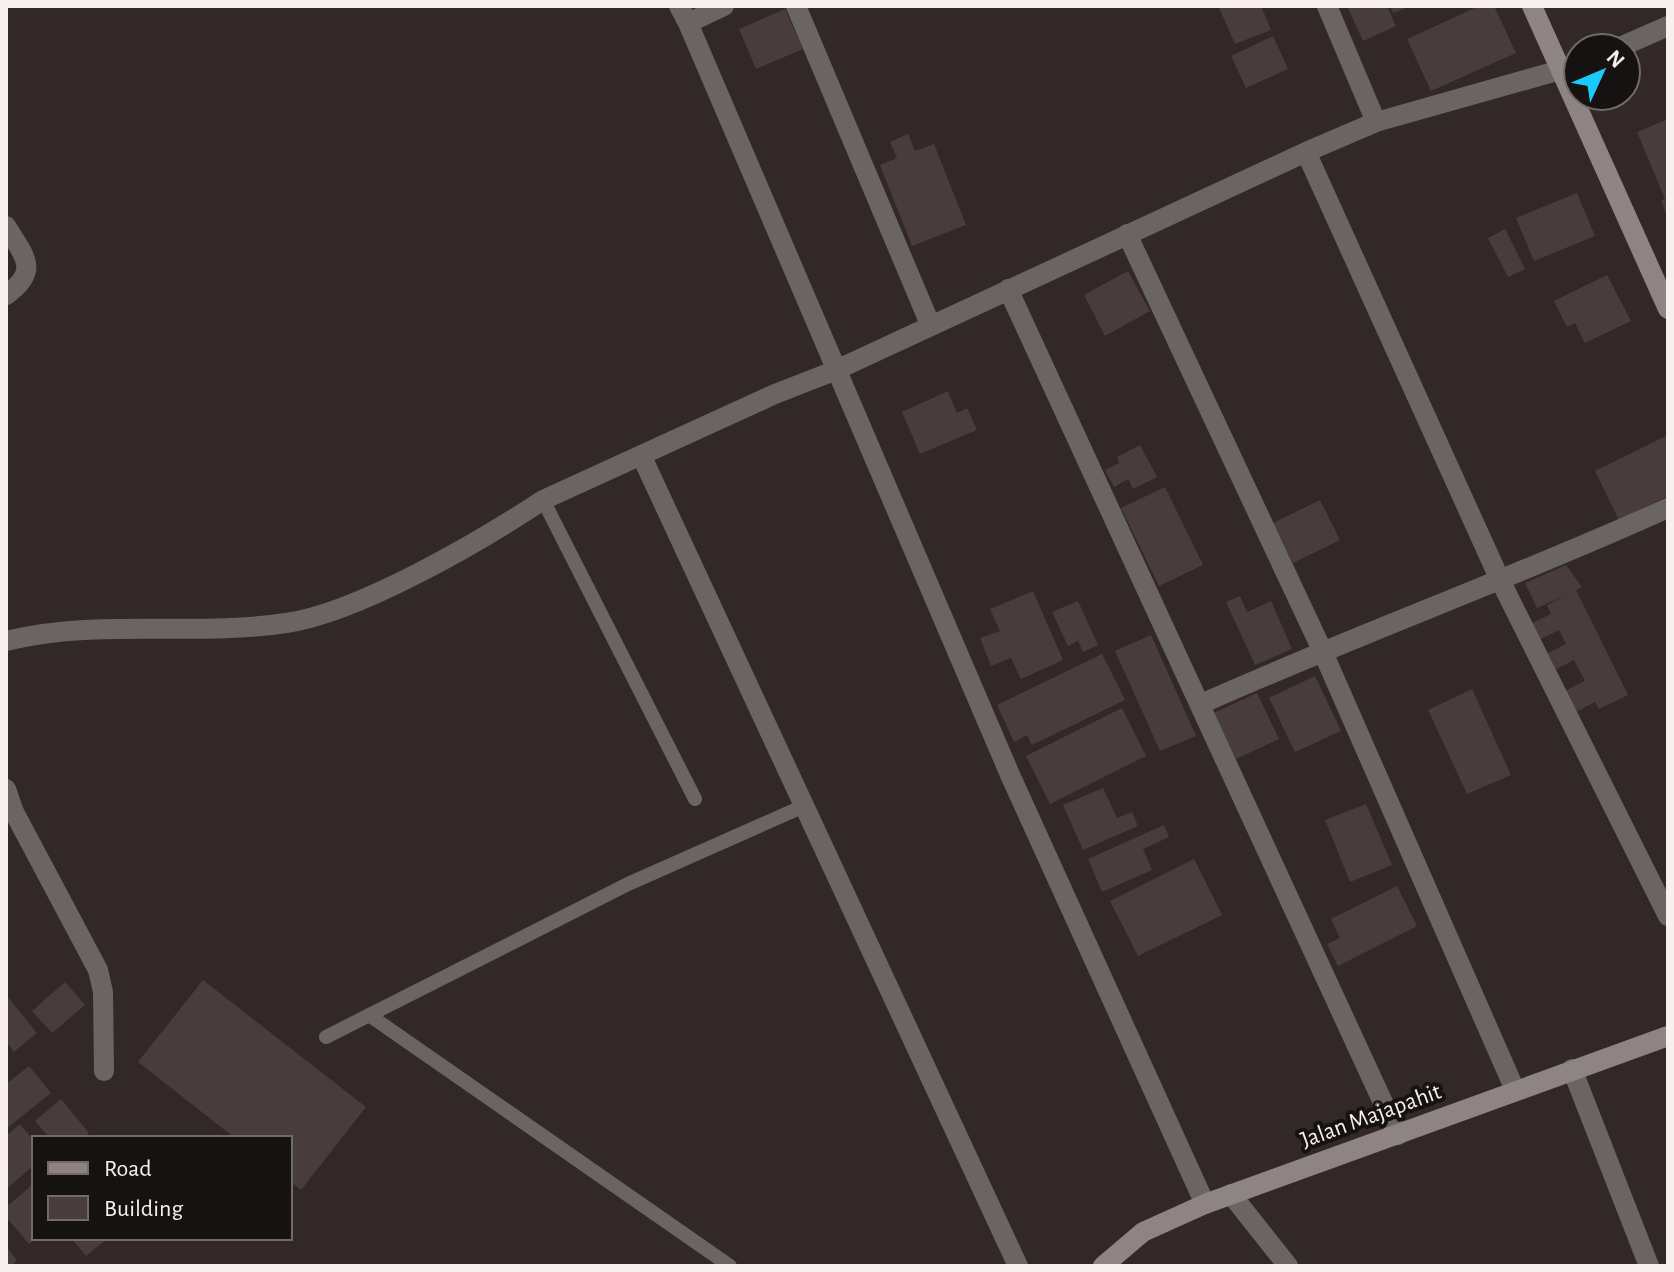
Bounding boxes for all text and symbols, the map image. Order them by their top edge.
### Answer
north arrow [1562,32,1642,112]
text: N [1602,46,1629,72]
street label: Jalan Majapahit [1298,1079,1445,1153]
legend [32,1136,292,1240]
text: Road [104,1157,152,1181]
text: Building [104,1197,183,1221]

